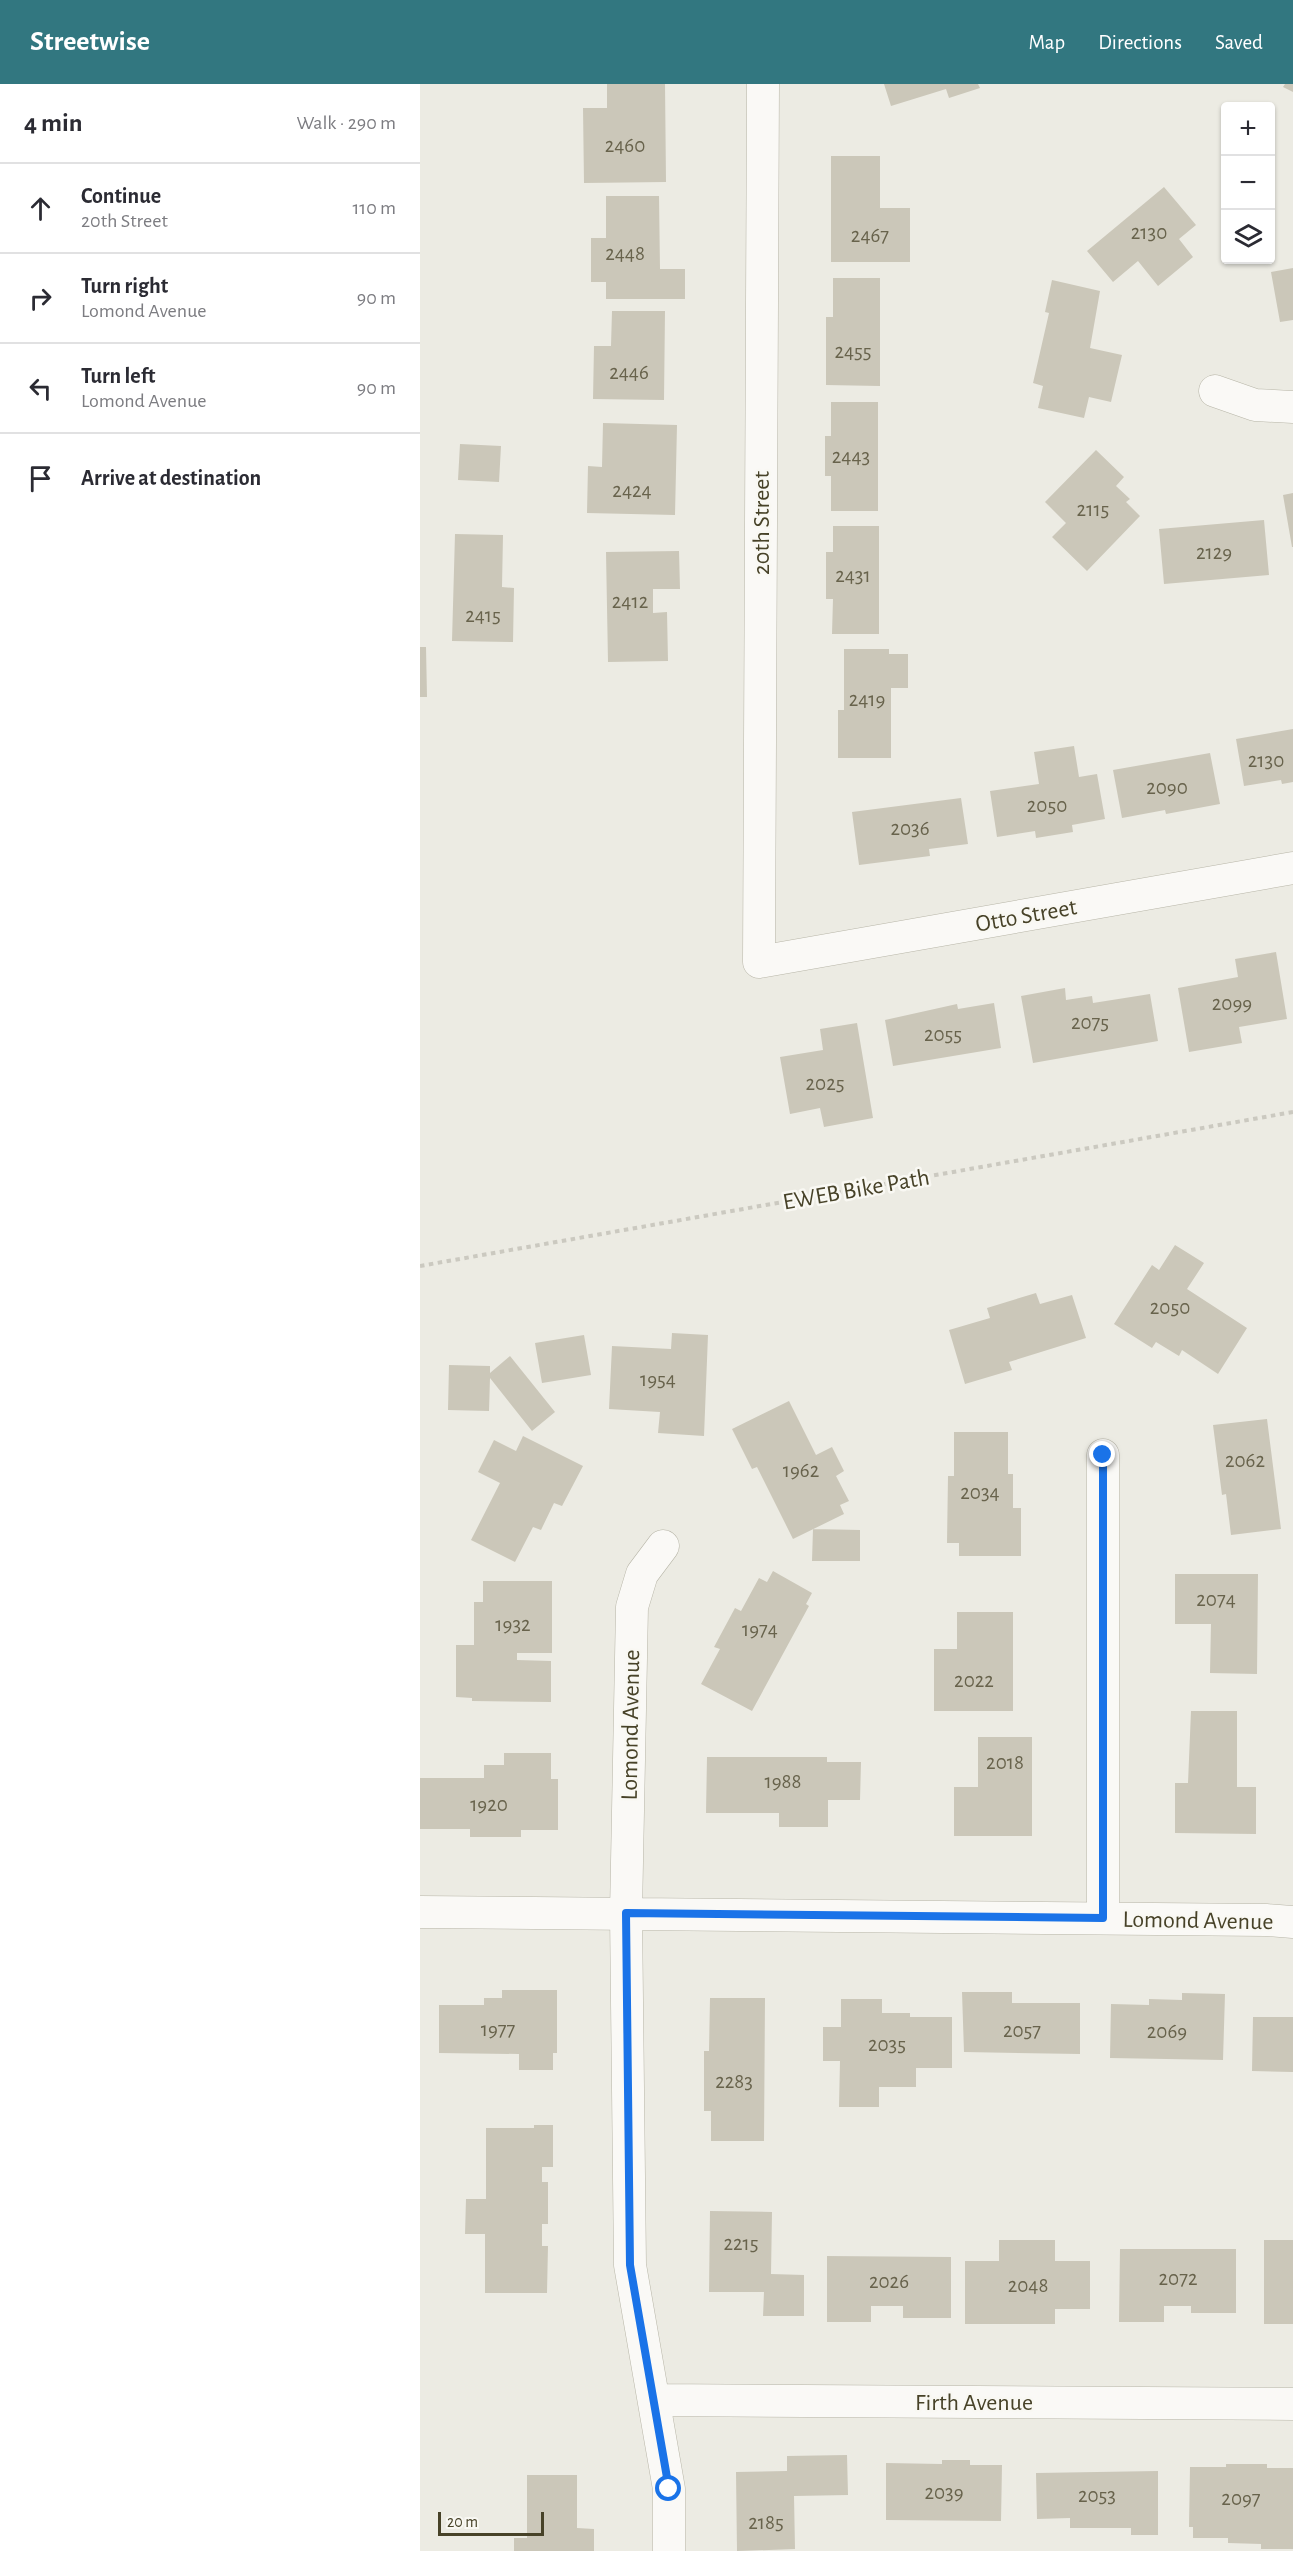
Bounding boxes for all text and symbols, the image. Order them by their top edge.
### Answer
text: Streetwise [30,28,150,56]
text: Map [1029,32,1065,53]
text: Directions [1098,32,1182,53]
text: Saved [1215,32,1263,53]
map controls [1221,102,1275,264]
button: + [1221,102,1275,156]
text: 4 min [24,110,83,136]
text: Walk · 290 m [296,113,396,133]
house number: 2460 [605,135,645,156]
button: − [1221,156,1275,210]
text: Continue [81,185,161,207]
icon: ahead [24,192,57,225]
text: 110 m [352,198,396,218]
button: layers [1221,210,1275,264]
text: 20th Street [81,211,168,231]
house number: 2130 [1131,222,1167,243]
house number: 2467 [851,225,889,246]
house number: 2448 [605,243,645,264]
text: Turn right [81,275,168,297]
icon: right [24,282,57,315]
text: 90 m [357,288,396,308]
text: Lomond Avenue [81,301,207,321]
house number: 2455 [834,341,872,362]
house number: 2446 [609,362,649,383]
text: Turn left [81,365,155,387]
icon: left [24,372,57,405]
text: 90 m [357,378,396,398]
text: Lomond Avenue [81,391,207,411]
house number: 2443 [832,446,870,467]
icon: arrive [24,462,57,495]
text: Arrive at destination [81,467,261,489]
street label: 20th Street [750,471,774,575]
house number: 2424 [612,480,652,501]
house number: 2115 [1077,499,1109,520]
house number: 2129 [1196,542,1232,563]
house number: 2431 [835,565,871,586]
house number: 2412 [612,591,648,612]
house number: 2415 [465,605,501,626]
house number: 2419 [849,689,885,710]
house number: 2130 [1248,750,1284,771]
house number: 2090 [1146,777,1188,798]
house number: 2050 [1027,795,1067,816]
house number: 2036 [890,818,930,839]
street label: Otto Street [974,895,1079,937]
house number: 2099 [1212,993,1252,1014]
house number: 2075 [1071,1012,1109,1033]
house number: 2055 [924,1024,962,1045]
house number: 2025 [806,1073,844,1094]
street label: EWEB Bike Path [781,1165,932,1215]
house number: 2050 [1150,1297,1190,1318]
house number: 1954 [640,1369,676,1390]
route end [1089,1441,1115,1467]
house number: 2062 [1225,1450,1265,1471]
house number: 1962 [783,1460,819,1481]
house number: 2034 [960,1482,1000,1503]
house number: 2074 [1196,1589,1236,1610]
house number: 1932 [495,1614,531,1635]
house number: 1974 [742,1619,778,1640]
street label: Lomond Avenue [618,1649,644,1801]
house number: 2022 [954,1670,994,1691]
house number: 2018 [986,1752,1024,1773]
house number: 1988 [764,1771,802,1792]
house number: 1920 [470,1794,508,1815]
street label: Lomond Avenue [1122,1908,1274,1934]
house number: 1977 [481,2019,516,2040]
house number: 2057 [1003,2020,1041,2041]
house number: 2069 [1147,2021,1187,2042]
house number: 2035 [868,2034,906,2055]
house number: 2283 [715,2071,753,2092]
house number: 2215 [723,2233,759,2254]
house number: 2072 [1159,2268,1197,2289]
house number: 2026 [869,2271,909,2292]
house number: 2048 [1008,2275,1048,2296]
street label: Firth Avenue [915,2391,1033,2415]
route start [655,2475,681,2501]
house number: 2039 [924,2482,964,2503]
house number: 2053 [1078,2485,1116,2506]
house number: 2097 [1221,2488,1261,2509]
scale bar [438,2509,544,2536]
house number: 2185 [748,2512,784,2533]
text: 20 m [447,2514,478,2530]

